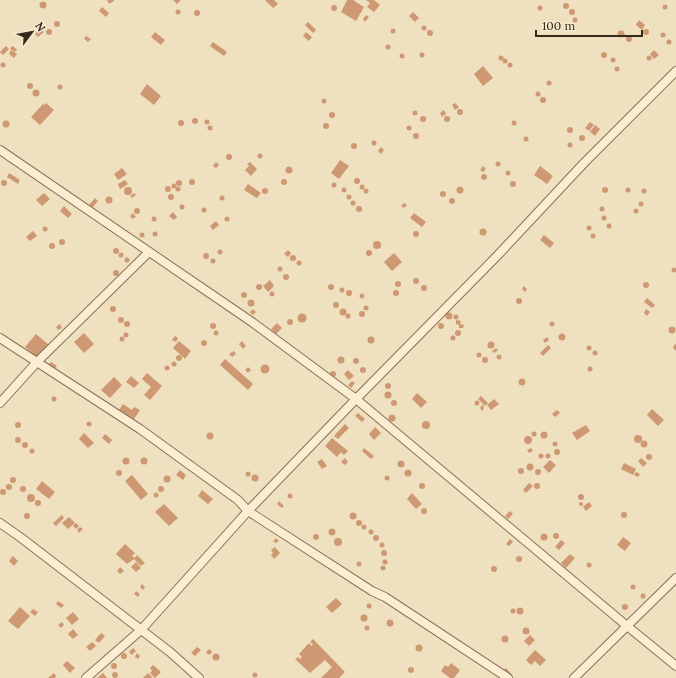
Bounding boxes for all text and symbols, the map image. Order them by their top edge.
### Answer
north arrow [12,12,52,52]
scale bar [536,12,642,38]
text: 100 m [542,18,575,33]
text: N [32,19,49,34]

